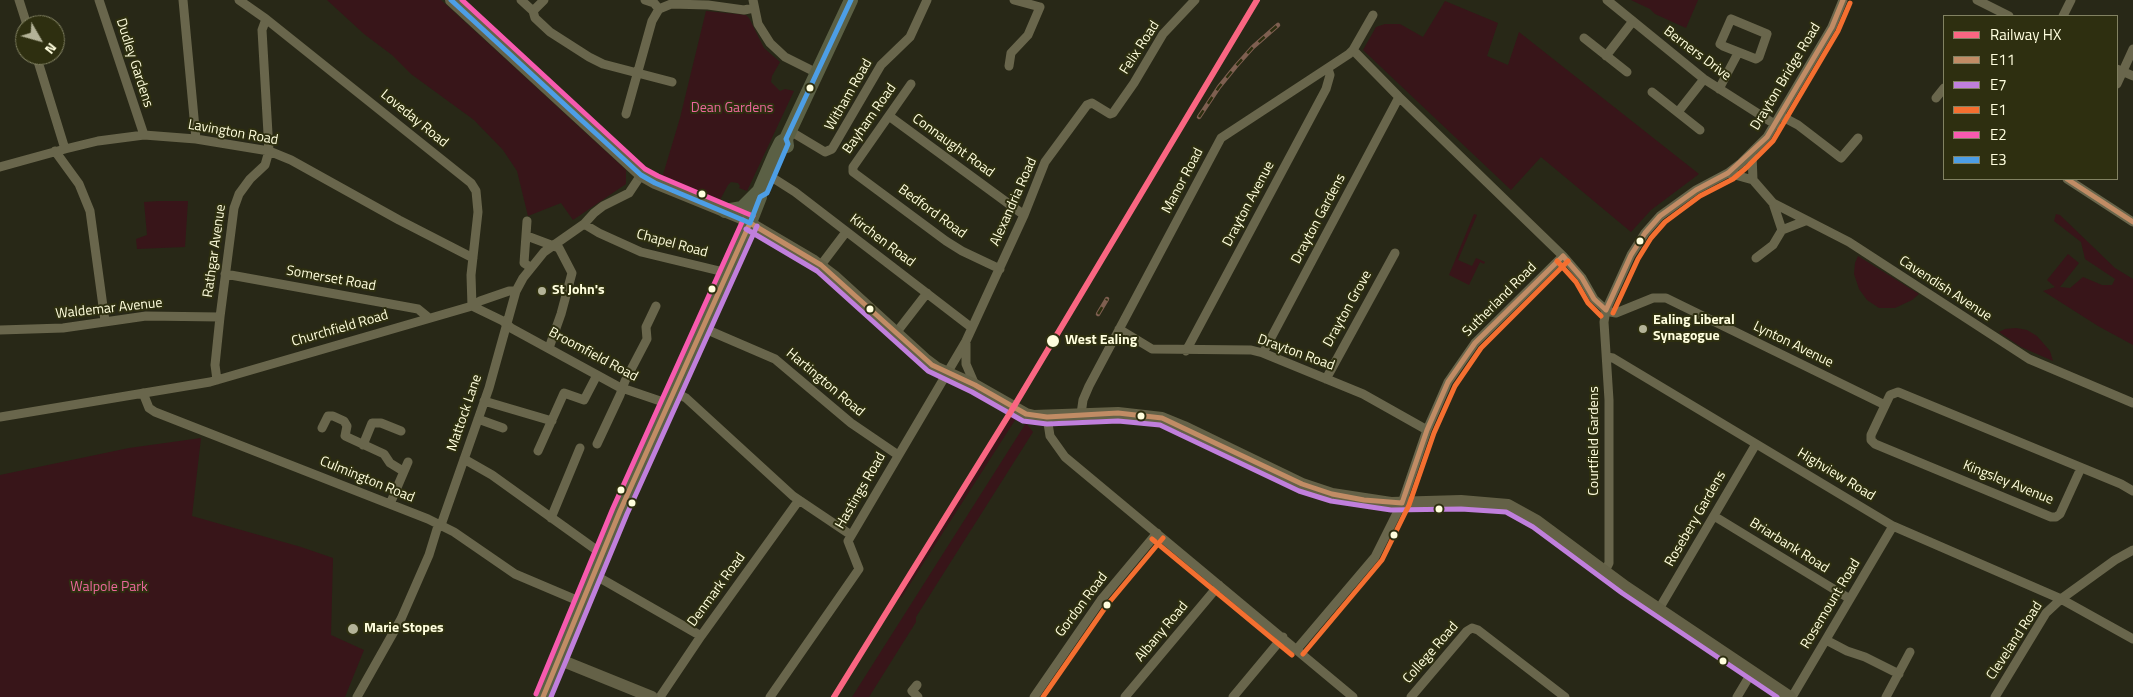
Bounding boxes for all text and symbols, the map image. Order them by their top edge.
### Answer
north arrow [15,15,65,65]
legend [1943,15,2118,180]
street label: Dudley Gardens [112,16,156,110]
street label: Felix Road [1117,18,1163,78]
street label: Drayton Bridge Road [1747,20,1825,134]
street label: Berners Drive [1660,23,1734,85]
text: Railway HX [1990,23,2061,46]
text: N [40,39,63,59]
text: E11 [1990,48,2015,71]
street label: Witham Road [822,56,876,134]
text: E7 [1990,73,2007,96]
street label: Bayham Road [840,81,900,157]
unlabelled marker [805,83,815,93]
street label: Loveday Road [377,87,451,151]
text: E1 [1990,98,2007,121]
park label: Dean Gardens [691,101,773,117]
street label: Connaught Road [909,111,997,181]
street label: Lavington Road [187,117,279,149]
text: E2 [1990,123,2007,146]
street label: Manor Road [1159,145,1207,217]
text: E3 [1990,148,2007,171]
street label: Alexandria Road [987,155,1041,249]
street label: Drayton Avenue [1219,158,1279,250]
street label: Drayton Gardens [1288,171,1350,267]
street label: Bedford Road [895,182,969,242]
unlabelled marker [697,189,707,199]
street label: Rathgar Avenue [200,203,230,299]
street label: Kirchen Road [846,211,918,271]
street label: Chapel Road [634,226,710,262]
unlabelled marker [1635,236,1645,246]
street label: Cavendish Avenue [1896,253,1994,325]
street label: Sutherland Road [1459,259,1541,341]
street label: Somerset Road [285,263,377,295]
street label: Drayton Grove [1320,268,1376,350]
place label: St John's [552,283,605,299]
unlabelled marker [707,284,717,294]
marker: St John's [536,285,548,297]
street label: Waldemar Avenue [55,295,163,323]
unlabelled marker [865,304,875,314]
street label: Churchfield Road [290,307,390,351]
place label: Ealing Liberal Synagogue [1653,313,1735,346]
street label: Lynton Avenue [1750,318,1836,372]
marker: Ealing Liberal Synagogue [1637,323,1649,335]
street label: Broomfield Road [546,324,640,386]
street label: Drayton Road [1255,331,1337,375]
marker: West Ealing [1045,333,1061,349]
place label: West Ealing [1065,333,1137,349]
street label: Hartington Road [782,345,868,421]
street label: Mattock Lane [444,372,486,454]
street label: Courtfield Gardens [1587,386,1603,496]
unlabelled marker [1136,411,1146,421]
street label: Highview Road [1794,445,1878,505]
street label: Hastings Road [832,450,890,532]
street label: Culmington Road [317,453,417,507]
street label: Kingsley Avenue [1960,457,2056,509]
street label: Rosebery Gardens [1662,468,1730,570]
unlabelled marker [616,485,626,495]
unlabelled marker [627,498,637,508]
unlabelled marker [1434,504,1444,514]
street label: Briarbank Road [1746,515,1832,577]
unlabelled marker [1389,530,1399,540]
street label: Denmark Road [685,550,749,630]
street label: Rosemount Road [1798,556,1864,652]
street label: Gordon Road [1052,569,1112,641]
park label: Walpole Park [70,580,148,596]
street label: Albany Road [1132,598,1192,666]
street label: Cleveland Road [1983,599,2047,683]
unlabelled marker [1102,600,1112,610]
street label: College Road [1400,619,1462,687]
place label: Marie Stopes [364,621,444,637]
marker: Marie Stopes [346,622,360,636]
unlabelled marker [1718,656,1728,666]

